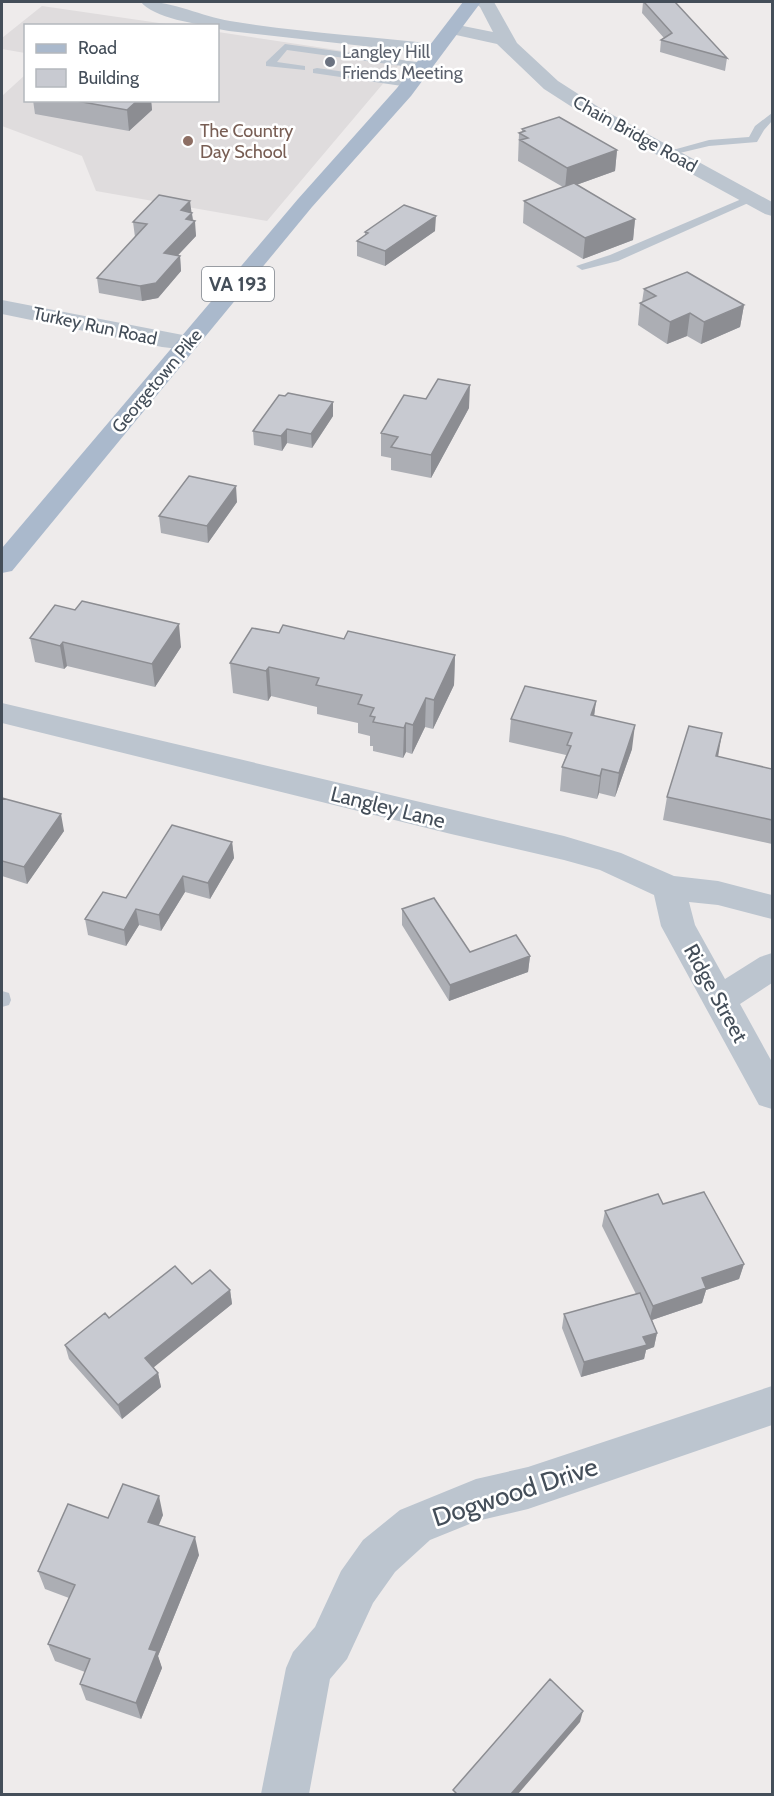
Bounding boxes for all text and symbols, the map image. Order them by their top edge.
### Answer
legend [24,24,219,102]
text: Road [78,37,117,59]
place label: Langley Hill Friends Meeting [342,41,464,84]
marker: Langley Hill Friends Meeting [323,55,337,69]
text: Building [78,67,140,89]
street label: Chain Bridge Road [569,91,701,177]
place label: The Country Day School [200,120,293,163]
marker: The Country Day School [181,134,195,148]
road number: VA 193 [202,267,274,301]
street label: Turkey Run Road [31,302,159,350]
street label: Georgetown Pike [107,325,207,437]
street label: Langley Lane [328,781,448,833]
street label: Ridge Street [679,939,753,1047]
street label: Dogwood Drive [428,1450,602,1534]

